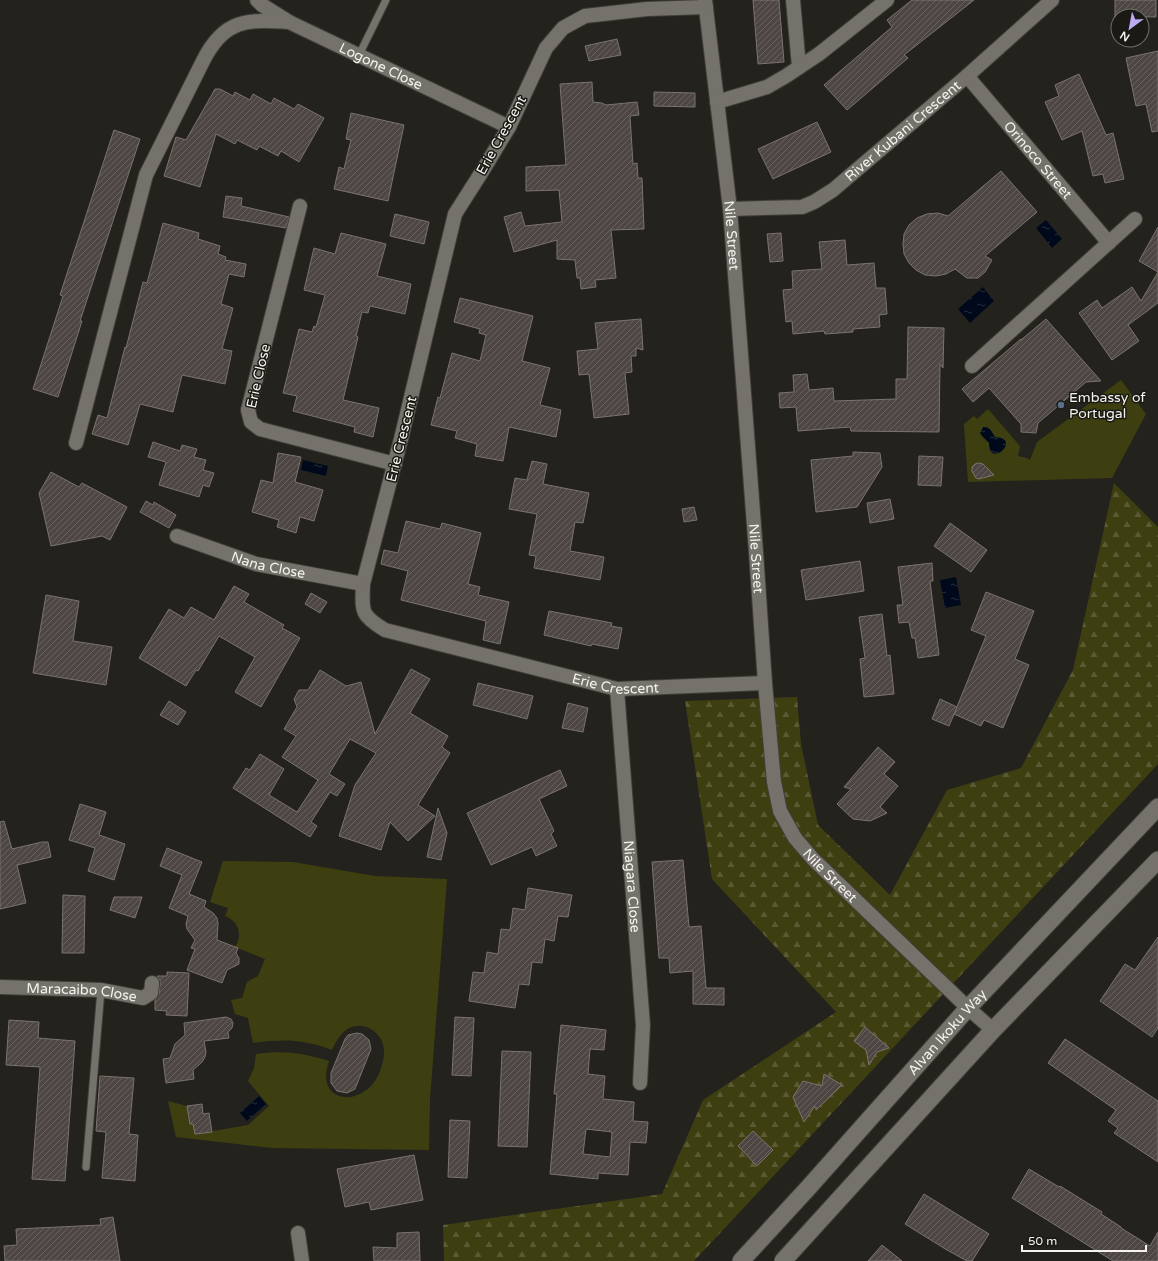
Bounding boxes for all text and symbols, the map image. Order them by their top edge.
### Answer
north arrow [1110,8,1150,48]
text: N [1118,28,1132,44]
street label: Logone Close [336,39,425,94]
street label: River Kubani Crescent [842,77,965,185]
street label: Erie Crescent [473,92,530,178]
street label: Orinoco Street [1000,118,1076,203]
street label: Nile Street [720,200,743,272]
street label: Erie Close [243,342,274,410]
place label: Embassy of Portugal [1069,389,1146,422]
street label: Erie Crescent [383,394,420,484]
marker: Embassy of Portugal [1056,400,1066,410]
street label: Nile Street [745,523,767,595]
street label: Nana Close [229,548,307,582]
street label: Erie Crescent [570,670,660,698]
street label: Niagara Close [620,840,644,933]
street label: Nile Street [799,845,861,906]
street label: Maracaibo Close [26,980,138,1006]
street label: Alvan Ikoku Way [904,985,991,1079]
scale bar [1022,1227,1146,1253]
text: 50 m [1028,1234,1057,1248]

